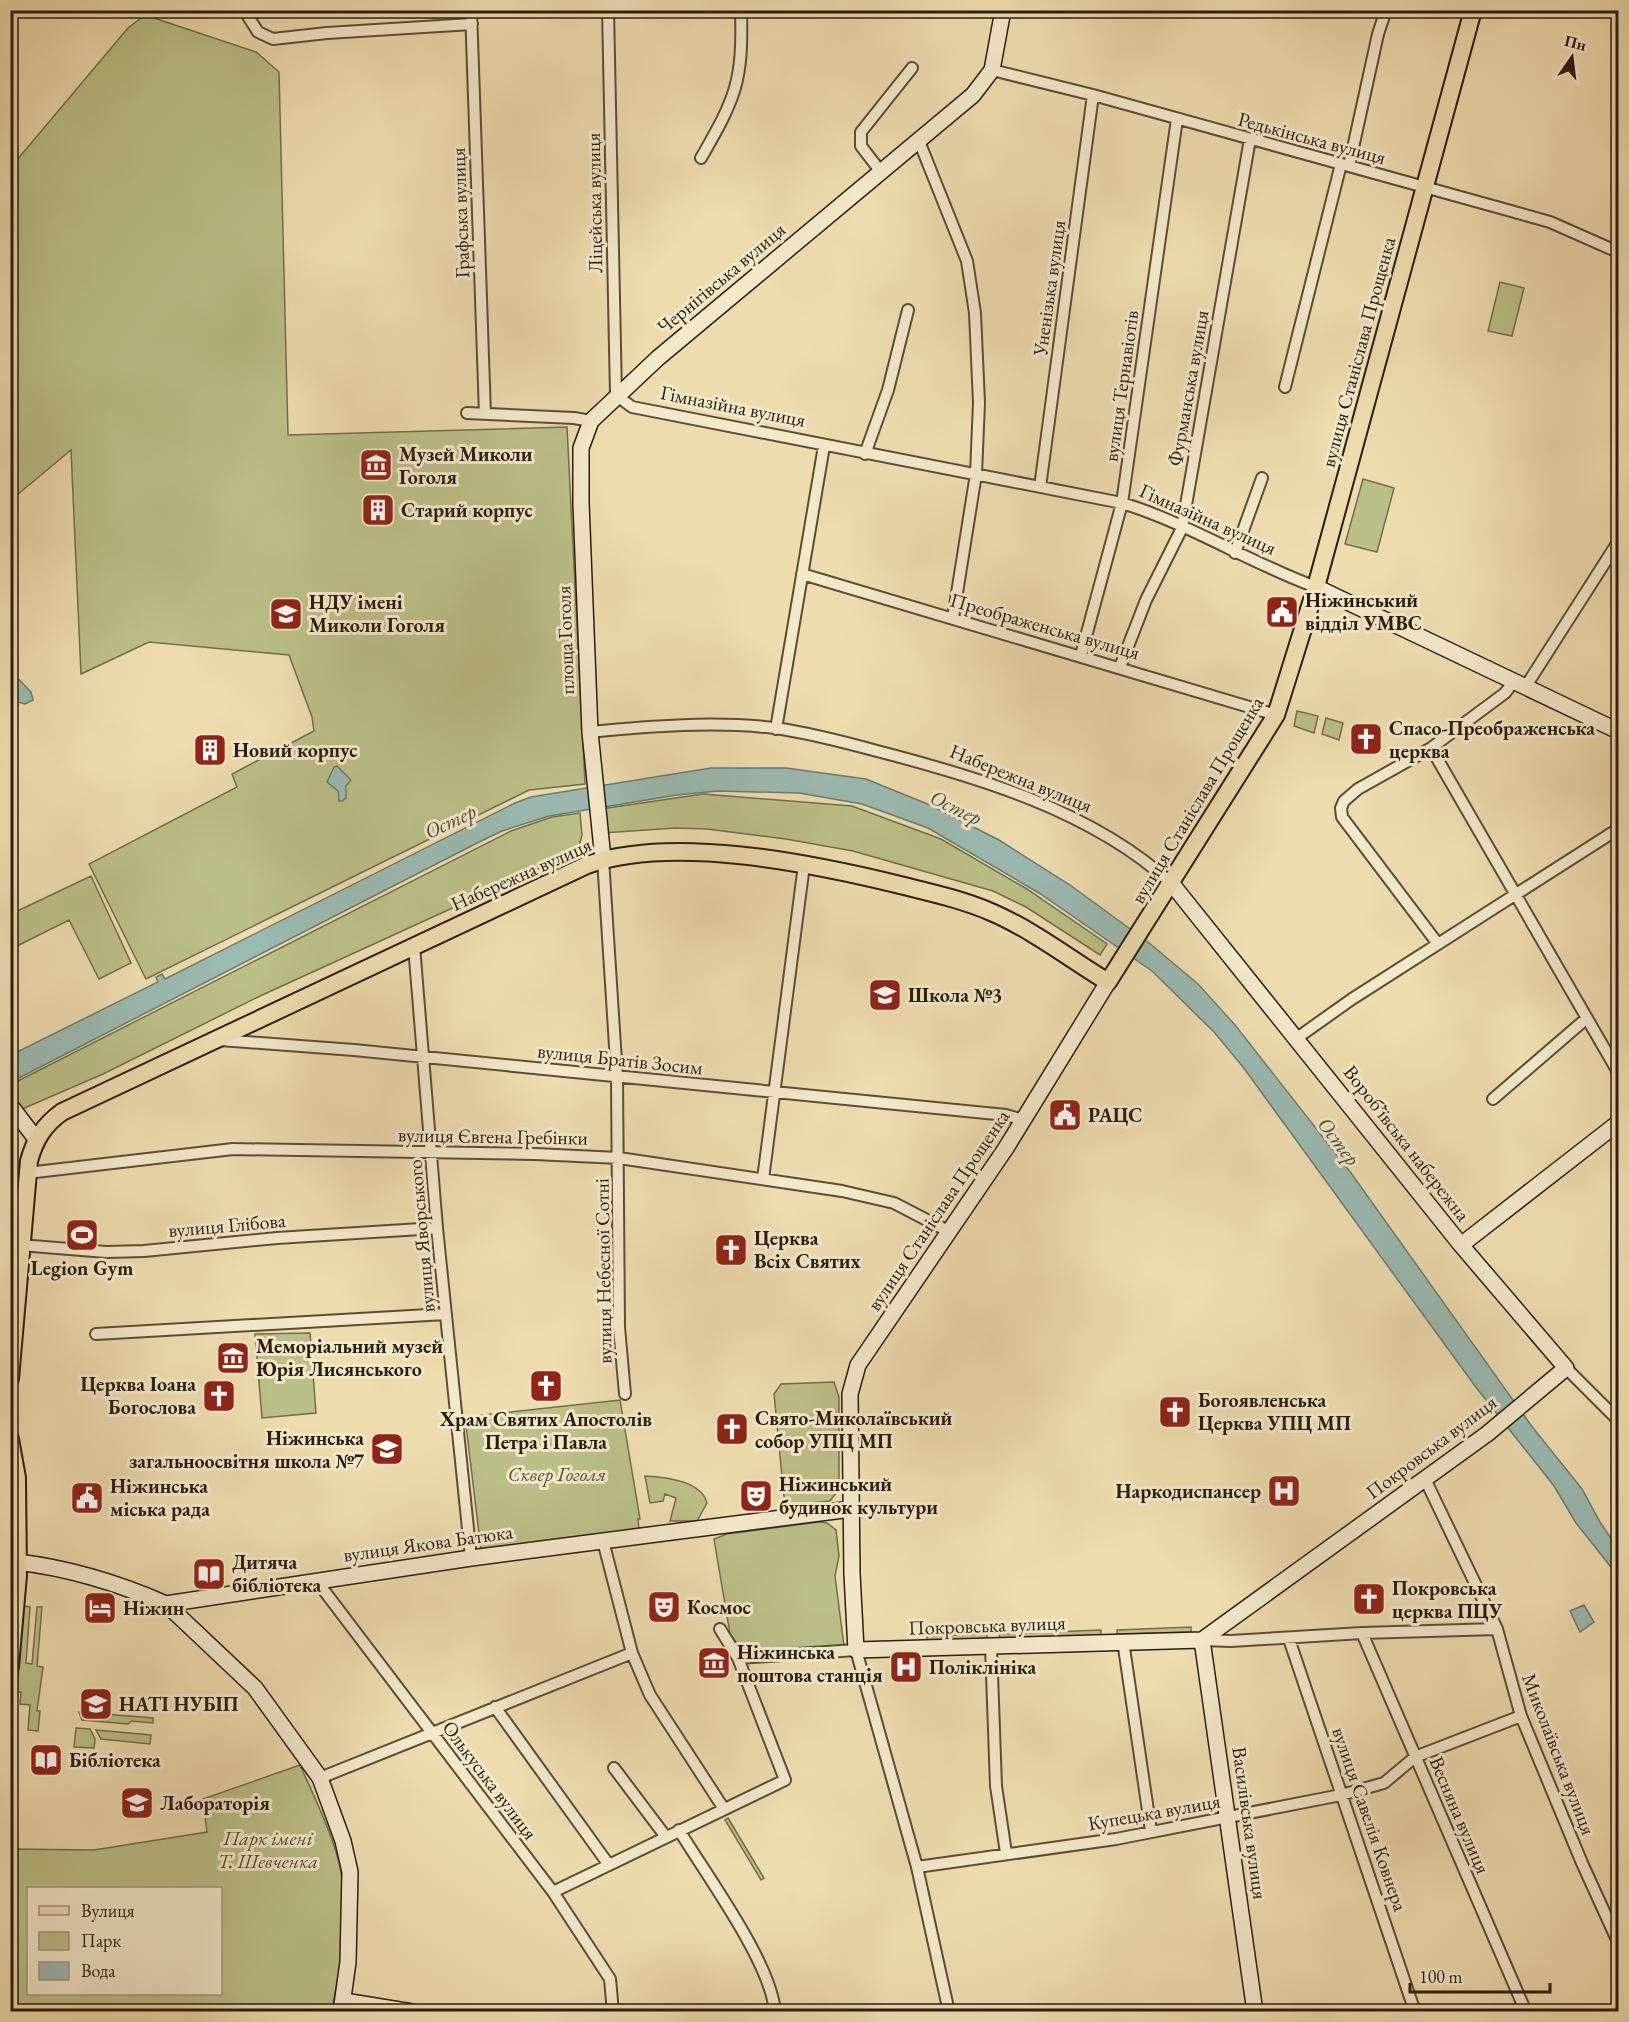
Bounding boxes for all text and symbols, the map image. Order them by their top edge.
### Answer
north arrow [1542,27,1602,87]
text: Пн [1562,30,1589,56]
street label: Редькінська вулиця [1235,106,1389,170]
street label: Ліцейська вулиця [580,132,608,273]
street label: Графська вулиця [445,147,475,279]
street label: Чернігівська вулиця [651,217,791,339]
street label: Уненізька вулиця [1026,218,1071,359]
street label: вулиця Станіслава Прощенка [1315,234,1401,470]
street label: Фурманська вулиця [1161,308,1215,468]
street label: вулиця Тернавіотів [1098,309,1144,463]
street label: Гімназійна вулиця [658,379,808,433]
place label: Музей Миколи Гоголя [399,441,533,490]
museum icon: Музей Миколи Гоголя [358,447,394,483]
street label: Гімназійна вулиця [1135,477,1281,561]
building icon: Старий корпус [360,492,396,528]
place label: Старий корпус [401,497,533,523]
street label: площа Гоголя [550,585,580,695]
street label: Преображенська вулиця [947,586,1143,666]
place label: Ніжинський відділ УМВС [1305,587,1422,636]
place label: НДУ імені Миколи Гоголя [309,589,445,638]
public building icon: Ніжинський відділ УМВС [1264,594,1300,630]
school or university icon: НДУ імені Миколи Гоголя [268,596,304,632]
street label: вулиця Станіслава Прощенка [1125,692,1269,908]
place label: Спасо-Преображенська церква [1389,715,1595,764]
church icon: Спасо-Преображенська церква [1348,721,1384,757]
building icon: Новий корпус [192,732,228,768]
place label: Новий корпус [233,737,358,763]
street label: Набережна вулиця [946,738,1096,818]
water label: Остер [926,783,987,831]
water label: Остер [420,797,481,845]
street label: Набережна вулиця [447,831,595,917]
school or university icon: Школа №3 [867,977,903,1013]
place label: Школа №3 [908,982,1002,1008]
street label: вулиця Братів Зосим [536,1037,704,1081]
street label: Воробʼївська набережна [1338,1060,1476,1226]
public building icon: РАЦС [1047,1097,1083,1133]
place label: РАЦС [1088,1102,1142,1128]
street label: вулиця Станіслава Прощенка [861,1104,1015,1316]
water label: Остер [1312,1111,1367,1171]
street label: вулиця Євгена Гребінки [398,1121,589,1151]
street label: вулиця Яворського [401,1158,441,1314]
street label: вулиця Небесної Сотні [588,1178,618,1364]
street label: вулиця Глібова [167,1207,287,1243]
sports icon: Legion Gym [64,1217,100,1253]
place label: Церква Всіх Святих [754,1225,861,1274]
church icon: Церква Всіх Святих [713,1232,749,1268]
place label: Legion Gym [31,1255,133,1281]
place label: Меморіальний музей Юрія Лисянського [256,1333,443,1382]
museum icon: Меморіальний музей Юрія Лисянського [215,1340,251,1376]
church icon: Храм Святих Апостолів Петра і Павла [528,1368,564,1404]
place label: Церква Іоана Богослова [80,1371,196,1420]
church icon: Церква Іоана Богослова [201,1378,237,1414]
place label: Богоявленська Церква УПЦ МП [1198,1387,1351,1436]
street label: Покровська вулиця [1360,1389,1502,1505]
church icon: Богоявленська Церква УПЦ МП [1157,1394,1193,1430]
place label: Свято-Миколаївський собор УПЦ МП [755,1405,953,1454]
place label: Храм Святих Апостолів Петра і Павла [439,1406,652,1455]
church icon: Свято-Миколаївський собор УПЦ МП [714,1411,750,1447]
place label: Ніжинська загальноосвітня школа №7 [129,1425,364,1474]
school or university icon: Ніжинська загальноосвітня школа №7 [369,1431,405,1467]
park label: Сквер Гоголя [508,1461,606,1487]
place label: Ніжинський будинок культури [779,1471,938,1520]
place label: Ніжинська міська рада [110,1473,210,1522]
hospital icon: Наркодиспансер [1266,1473,1302,1509]
theatre icon: Ніжинський будинок культури [738,1478,774,1514]
place label: Наркодиспансер [1115,1478,1261,1504]
public building icon: Ніжинська міська рада [69,1480,105,1516]
street label: вулиця Якова Батюка [341,1518,515,1568]
place label: Дитяча бібліотека [232,1549,321,1598]
library icon: Дитяча бібліотека [191,1556,227,1592]
place label: Покровська церква ПЦУ [1392,1575,1503,1624]
church icon: Покровська церква ПЦУ [1351,1581,1387,1617]
theatre icon: Космос [646,1589,682,1625]
hotel icon: Ніжин [82,1590,118,1626]
place label: Космос [687,1594,751,1620]
place label: Ніжин [123,1595,185,1621]
street label: Покровська вулиця [908,1609,1066,1641]
place label: Ніжинська поштова станція [737,1639,883,1688]
museum icon: Ніжинська поштова станція [696,1645,732,1681]
hospital icon: Поліклініка [888,1649,924,1685]
place label: Поліклініка [929,1654,1036,1680]
street label: Миколаївська вулиця [1516,1670,1602,1838]
school or university icon: НАТІ НУБІП [78,1686,114,1722]
place label: НАТІ НУБІП [119,1691,239,1717]
street label: Олькуська вулиця [437,1715,543,1845]
street label: вулиця Савелія Ковнера [1326,1723,1414,1915]
library icon: Бібліотека [28,1742,64,1778]
street label: Василівська вулиця [1226,1745,1274,1901]
place label: Бібліотека [69,1747,161,1773]
street label: Весняна вулиця [1424,1752,1496,1878]
school or university icon: Лабораторія [119,1785,155,1821]
street label: Купецька вулиця [1086,1788,1222,1836]
place label: Лабораторія [160,1790,270,1816]
park label: Парк імені Т. Шевченка [218,1825,318,1874]
legend [27,1887,222,1995]
text: Вулиця [81,1899,134,1922]
text: Парк [81,1929,121,1952]
scale bar [1410,1956,1550,1994]
text: Вода [81,1959,116,1982]
text: 100 m [1419,1965,1463,1988]

